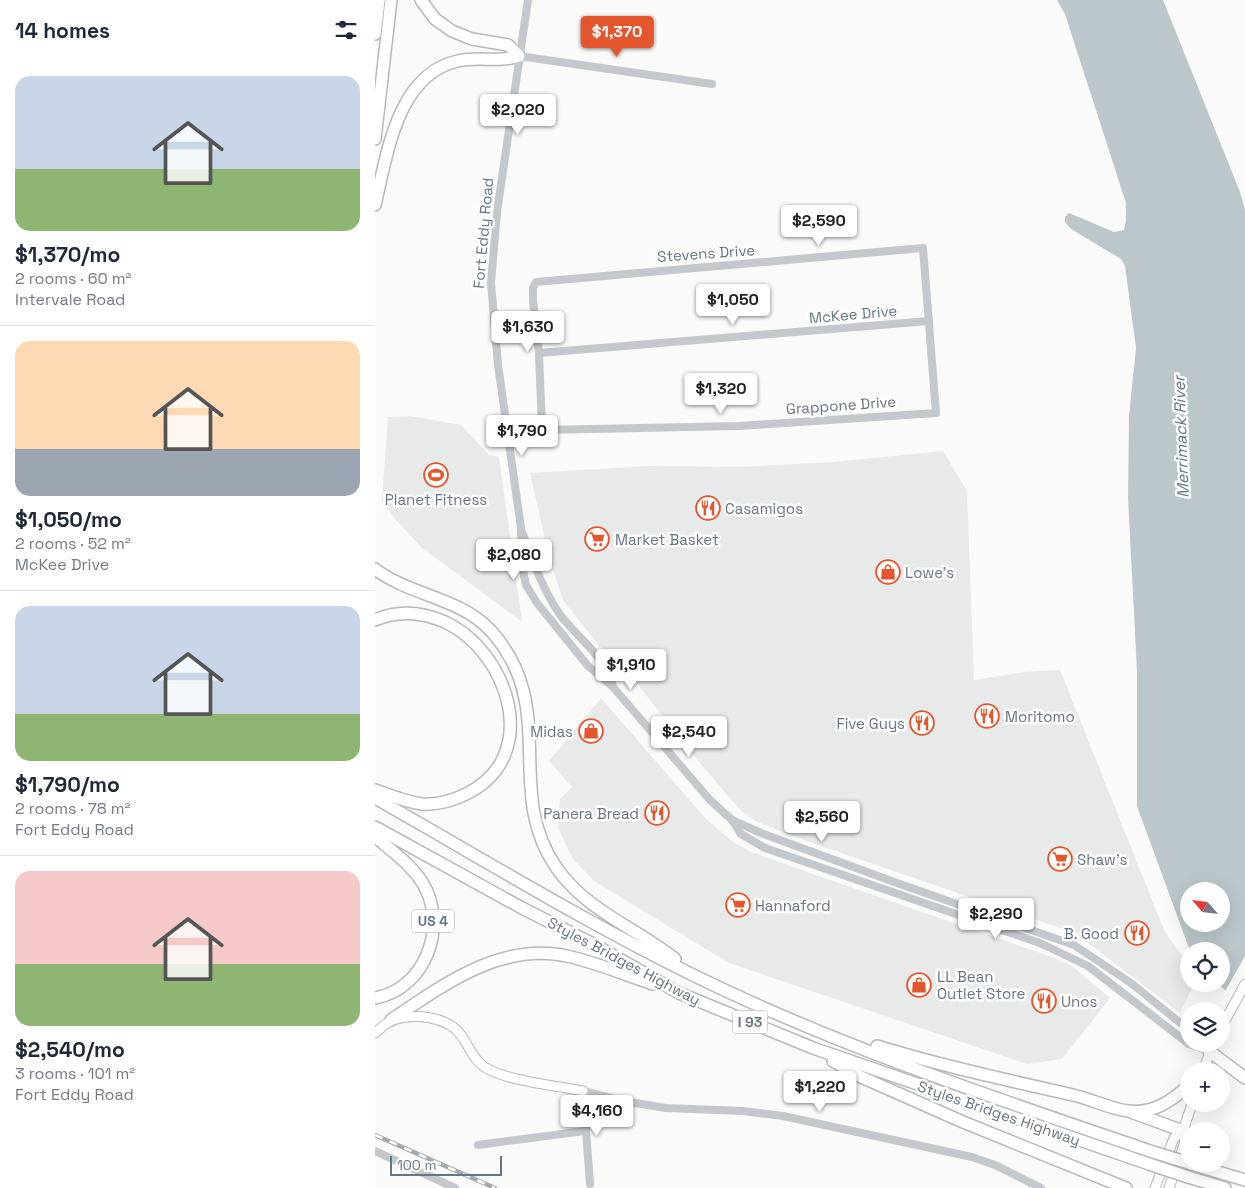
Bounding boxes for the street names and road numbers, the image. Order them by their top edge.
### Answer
street label: Fort Eddy Road [469,177,497,289]
street label: Stevens Drive [656,240,756,266]
street label: McKee Drive [808,301,898,327]
street label: Grappone Drive [785,392,897,418]
road number: US 4 [412,909,454,932]
street label: Styles Bridges Highway [544,913,704,1009]
road number: I 93 [733,1010,767,1034]
street label: Styles Bridges Highway [915,1076,1083,1150]

